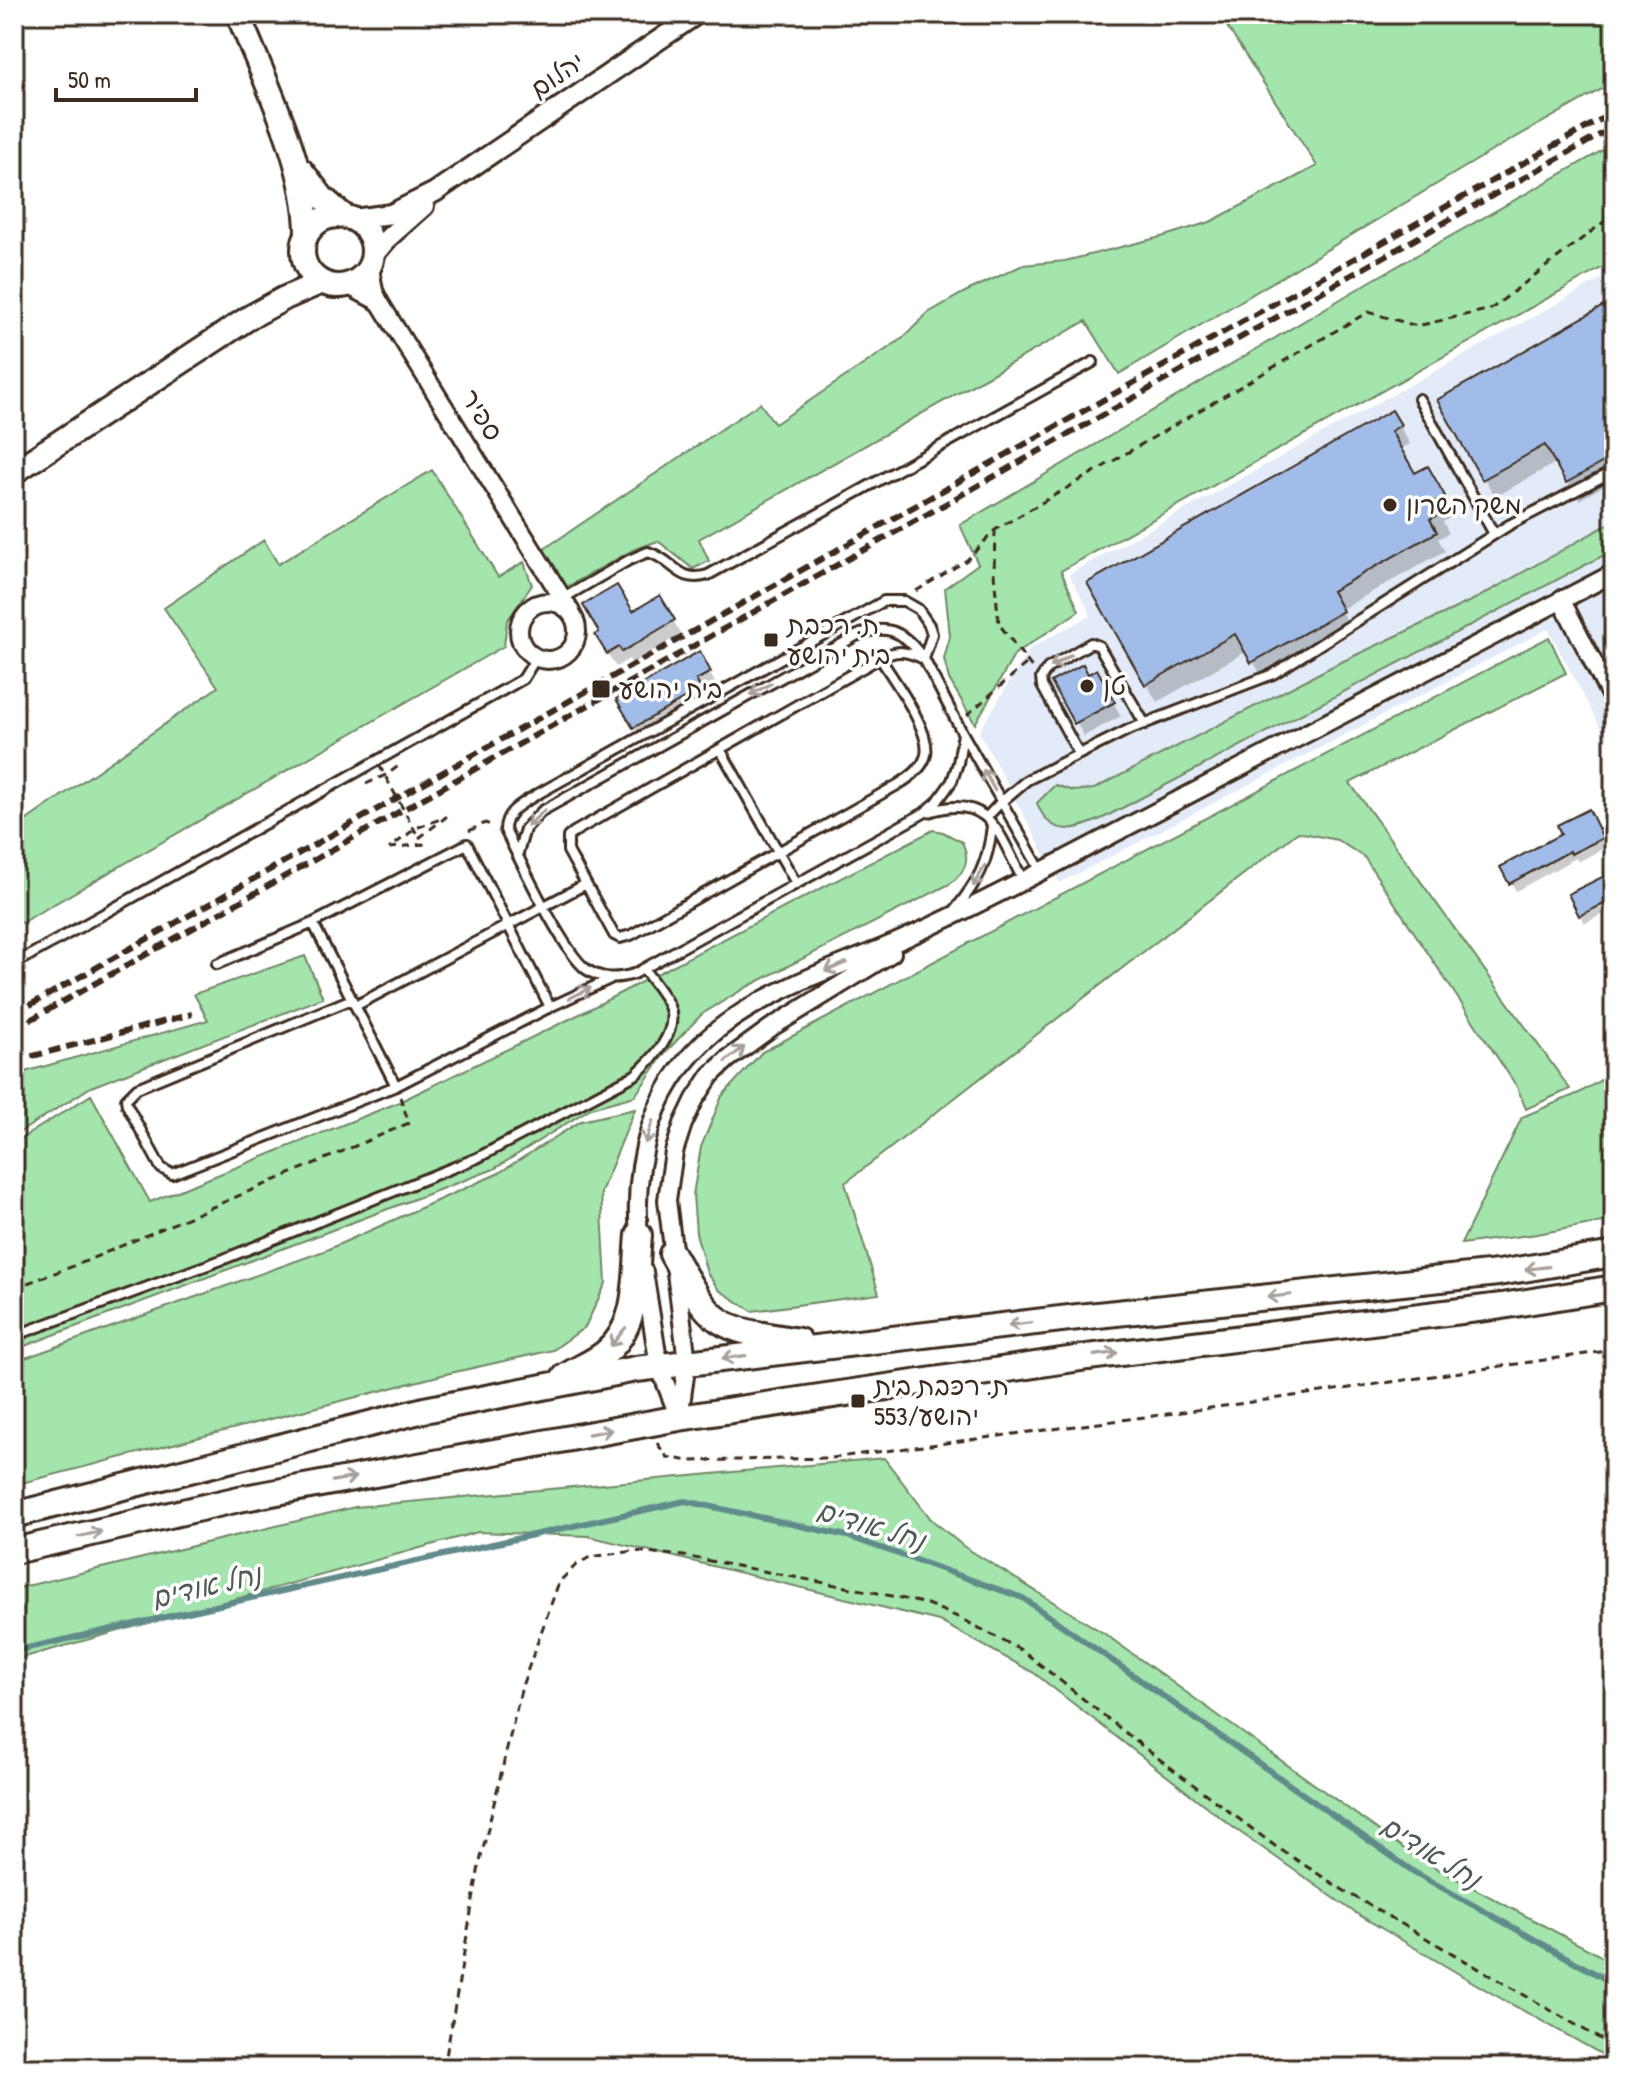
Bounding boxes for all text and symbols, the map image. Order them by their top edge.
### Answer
street label: יהלום [523,44,591,106]
scale bar [56,52,196,102]
text: 50 m [68,63,111,95]
street label: ספיר [453,382,512,447]
place label: משק השרון [1406,487,1522,522]
marker: משק השרון [1381,496,1399,514]
place label: ת. רכבת בית יהושע [785,607,890,672]
marker: ת. רכבת בית יהושע [762,631,780,649]
one-way arrow [1049,654,1073,669]
place label: טן [1103,668,1126,703]
place label: בית יהושע [619,671,722,706]
marker: טן [1078,677,1096,695]
marker: בית יהושע [590,678,612,700]
one-way arrow [750,682,774,697]
one-way arrow [980,769,996,792]
one-way arrow [527,809,547,827]
one-way arrow [970,864,986,887]
one-way arrow [824,961,849,975]
one-way arrow [567,985,591,1000]
one-way arrow [724,1046,745,1063]
one-way arrow [640,1119,655,1144]
one-way arrow [1525,1261,1550,1276]
one-way arrow [1266,1289,1293,1304]
one-way arrow [1007,1316,1034,1331]
one-way arrow [610,1326,627,1347]
one-way arrow [1092,1347,1119,1362]
one-way arrow [721,1349,748,1364]
place label: ת. רכבת בית יהושע/553 [872,1368,1009,1433]
marker: ת. רכבת בית יהושע/553 [849,1392,867,1410]
one-way arrow [587,1424,612,1439]
one-way arrow [331,1470,356,1485]
water label: נחל אודים [812,1491,931,1560]
one-way arrow [77,1525,102,1540]
water label: נחל אודים [148,1555,266,1617]
water label: נחל אודים [1374,1806,1490,1899]

